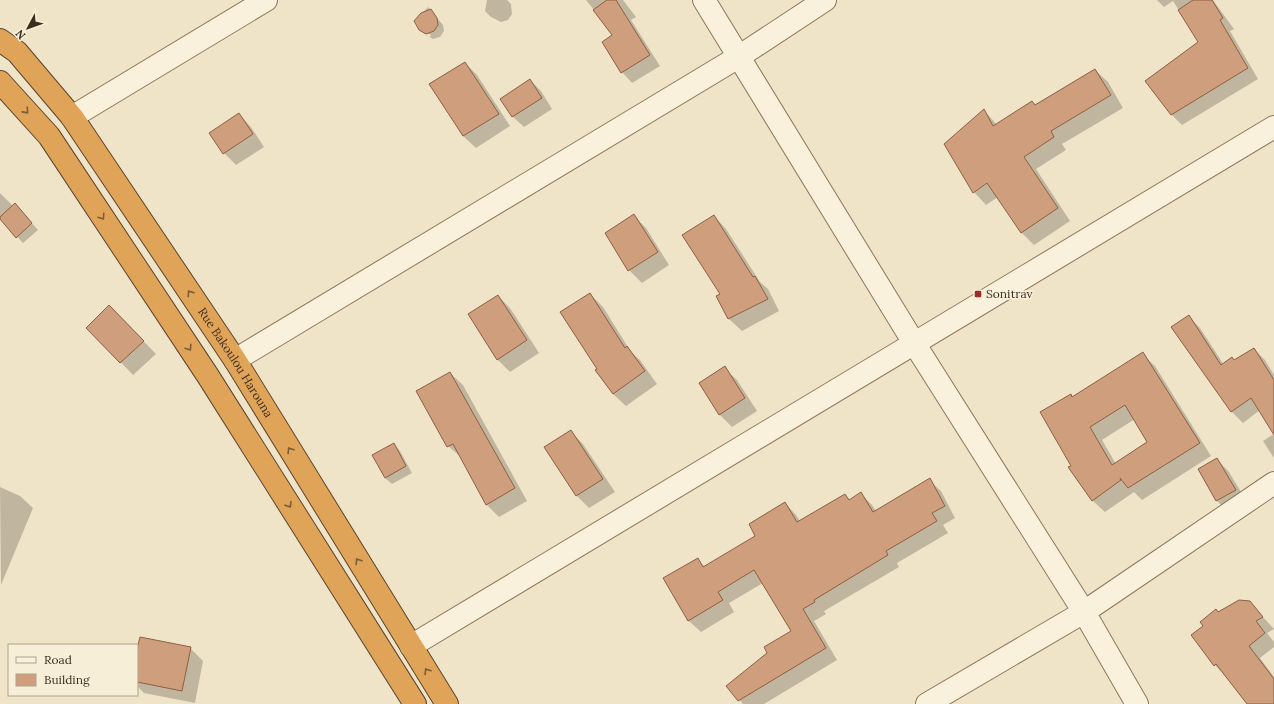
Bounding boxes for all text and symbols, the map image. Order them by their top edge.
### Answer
north arrow [8,8,48,48]
text: N [12,26,29,42]
one-way arrow [21,106,29,114]
one-way arrow [97,212,104,219]
place label: Sonitrav [986,286,1033,301]
marker: Sonitrav [973,289,983,299]
one-way arrow [187,290,195,297]
street label: Rue Bakoulou Harouna [195,305,277,420]
one-way arrow [184,344,192,351]
one-way arrow [287,447,295,454]
one-way arrow [284,501,292,508]
one-way arrow [356,558,363,565]
legend [8,644,138,696]
text: Road [44,652,72,667]
one-way arrow [424,668,431,675]
text: Building [44,672,90,687]

